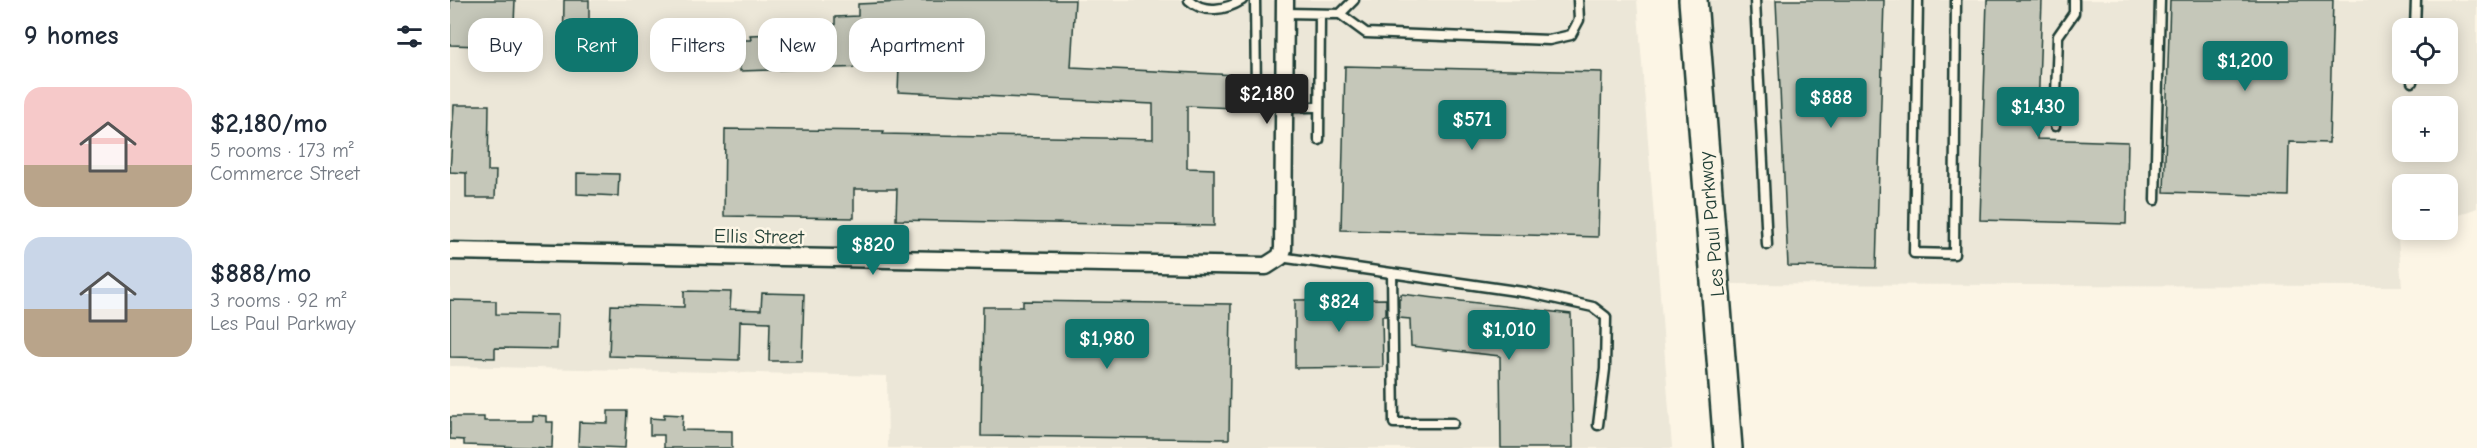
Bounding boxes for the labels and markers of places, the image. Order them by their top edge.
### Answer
pin: $1,200 [2196,41,2294,92]
pin: $2,180 [1218,74,1316,125]
pin: $888 [1795,78,1867,129]
pin: $1,430 [1989,87,2087,138]
pin: $571 [1436,100,1508,151]
pin: $820 [837,225,909,276]
pin: $824 [1303,282,1375,333]
pin: $1,010 [1460,310,1558,361]
pin: $1,980 [1058,319,1156,370]

